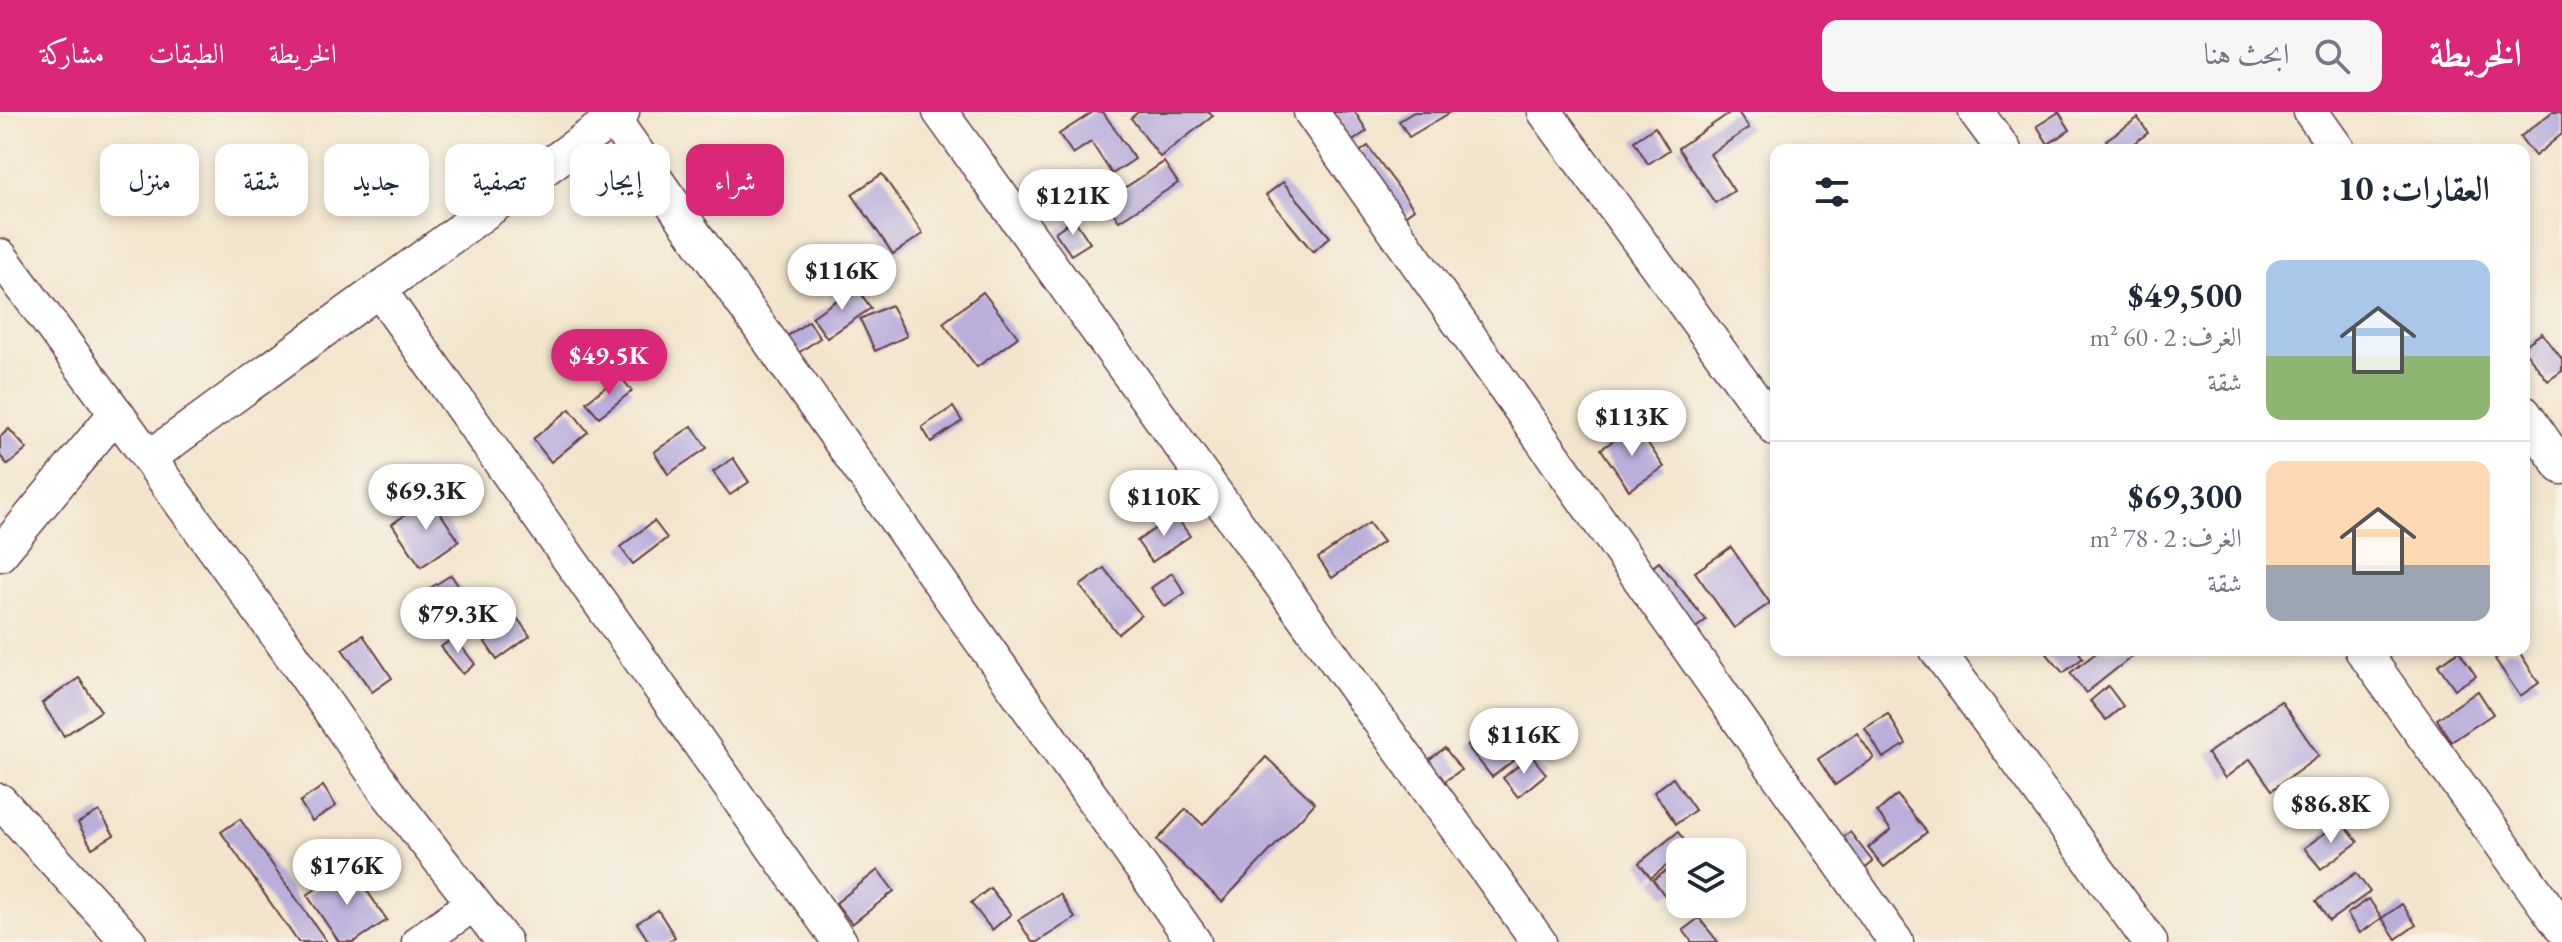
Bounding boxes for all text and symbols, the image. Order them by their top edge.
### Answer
search box [1822,20,2382,92]
text: الخريطة [2430,28,2522,77]
text: ابحث هنا [2204,34,2290,73]
icon: search [2310,34,2354,78]
text: مشاركة [40,35,104,71]
text: الطبقات [148,35,225,71]
text: الخريطة [269,35,337,71]
chip: منزل [100,144,199,216]
chip: شقة [215,144,308,216]
chip: جديد [324,144,429,216]
chip: تصفية [445,144,554,216]
chip: إيجار [570,144,670,216]
chip: شراء [686,144,784,216]
text: العقارات: 10 [2338,166,2490,210]
pin: $121K [1017,169,1129,237]
icon: filters [1810,170,1854,214]
text: $121K [1036,178,1110,212]
pin: $116K [786,244,898,312]
text: $116K [805,253,879,287]
text: $49,500 [2128,273,2242,317]
icon: home [2330,292,2426,388]
text: الغرف: 2 · 60 m² [2090,320,2242,354]
pin: $49.5K [544,329,674,397]
text: $49.5K [569,338,649,372]
text: شقة [2208,365,2242,399]
pin: $113K [1576,390,1688,458]
text: $113K [1595,399,1669,433]
pin: $69.3K [361,464,491,532]
pin: $110K [1108,470,1220,538]
text: $69.3K [386,473,466,507]
text: $69,300 [2128,474,2242,518]
text: $110K [1127,479,1201,513]
icon: home [2330,493,2426,589]
text: الغرف: 2 · 78 m² [2090,521,2242,555]
text: شقة [2208,566,2242,600]
pin: $79.3K [393,587,523,655]
text: $79.3K [418,596,498,630]
pin: $116K [1468,708,1580,776]
text: $116K [1487,717,1561,751]
pin: $86.8K [2266,777,2396,845]
text: $86.8K [2291,786,2371,820]
map controls [1666,838,1746,918]
button: layers [1666,838,1746,918]
pin: $176K [291,839,403,907]
text: $176K [310,848,384,882]

